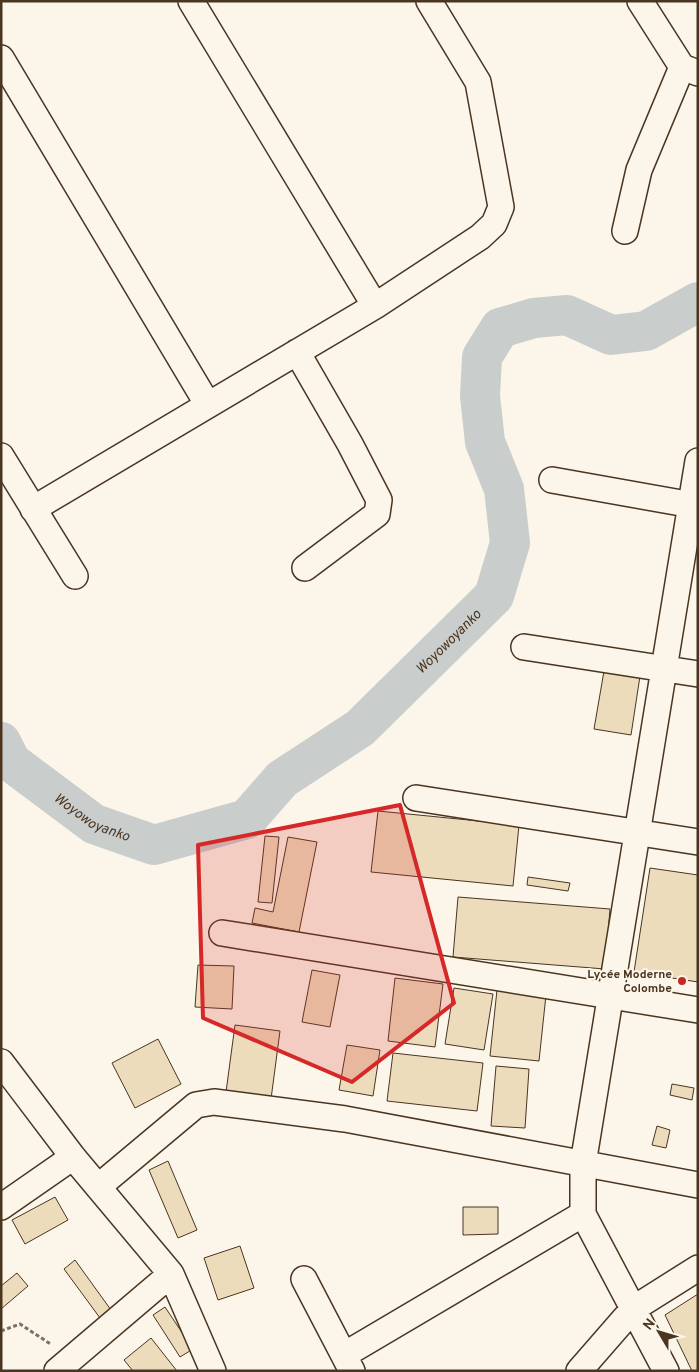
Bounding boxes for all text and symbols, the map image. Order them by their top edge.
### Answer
water label: Woyowoyanko [413,606,486,678]
water label: Woyowoyanko [50,790,132,846]
place label: Lycée Moderne Colombe [587,967,672,997]
marker: Lycée Moderne Colombe [676,975,688,987]
north arrow [634,1307,684,1357]
text: N [640,1316,660,1334]

